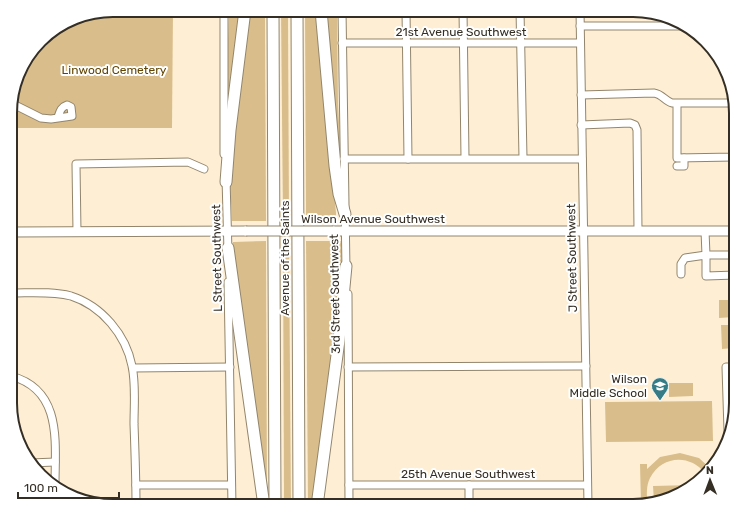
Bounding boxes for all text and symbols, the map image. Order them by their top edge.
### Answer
street label: 21st Avenue Southwest [395,25,527,39]
park label: Linwood Cemetery [62,63,167,77]
street label: Avenue of the Saints [278,200,292,316]
street label: J Street Southwest [564,203,580,312]
street label: L Street Southwest [209,204,225,312]
street label: Wilson Avenue Southwest [301,212,445,226]
street label: 3rd Street Southwest [327,234,343,354]
place label: Wilson Middle School [570,372,647,400]
school or university icon: Wilson Middle School [650,376,670,401]
north arrow [690,460,730,500]
text: N [706,464,714,477]
street label: 25th Avenue Southwest [401,467,535,481]
scale bar [18,474,119,500]
text: 100 m [24,481,58,495]

